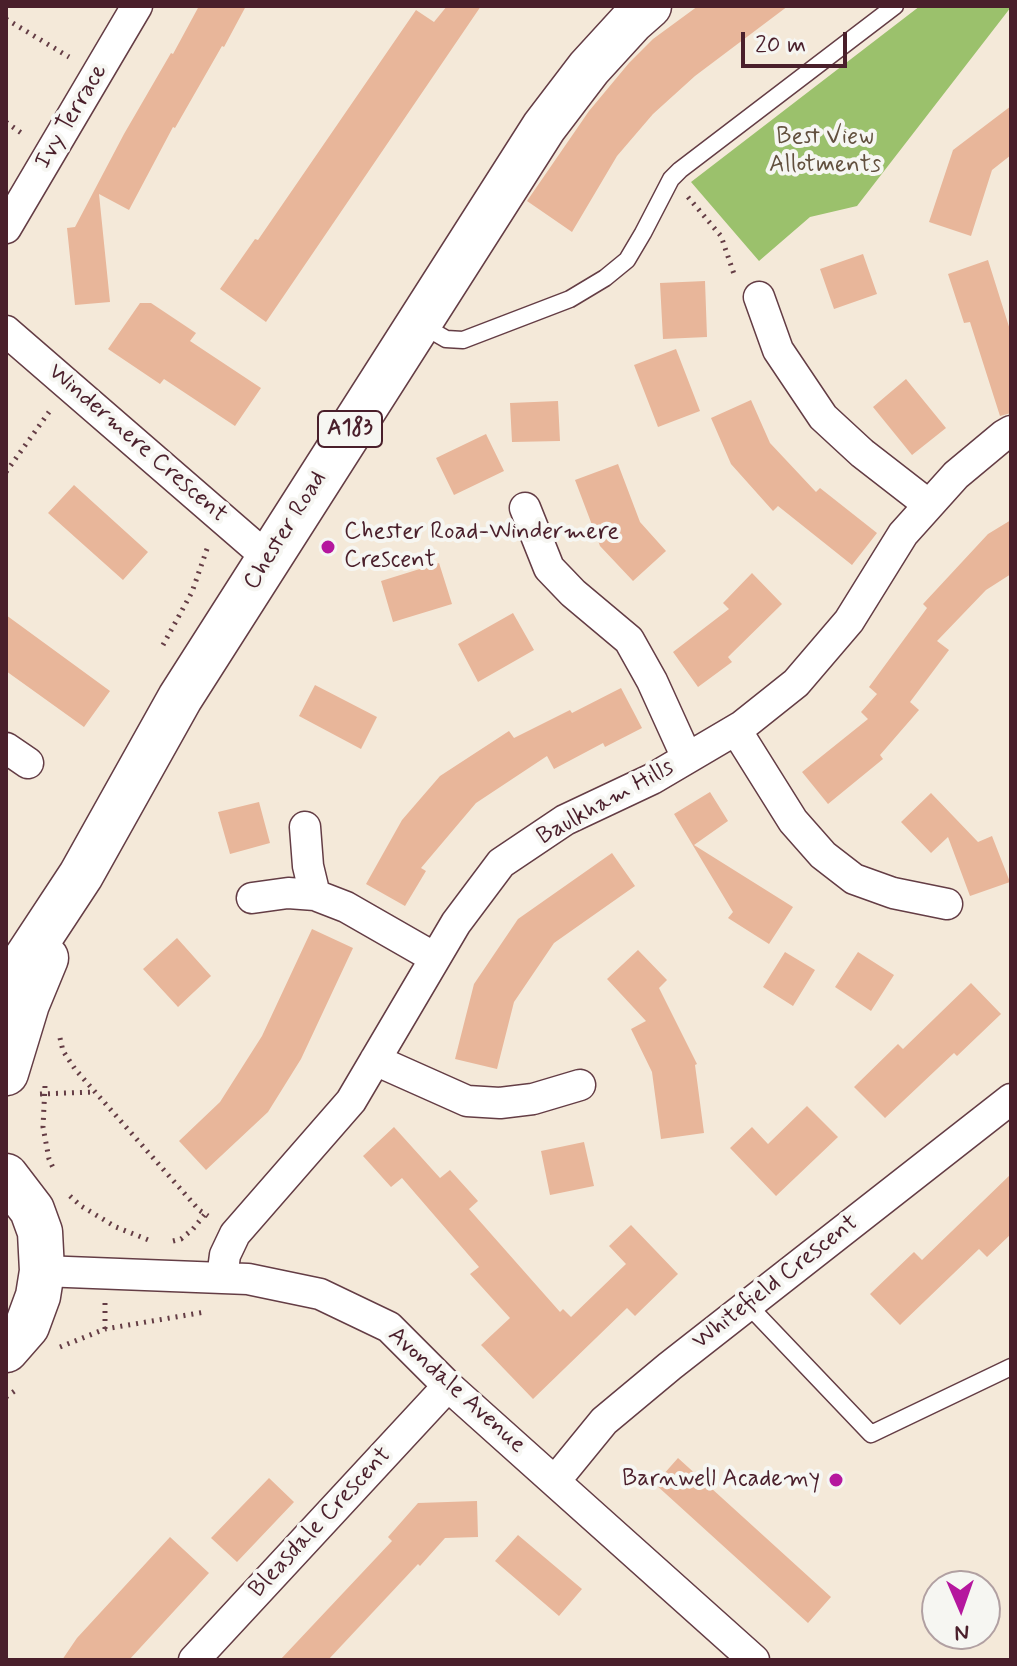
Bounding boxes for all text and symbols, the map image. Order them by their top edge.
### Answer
scale bar [745,16,851,66]
text: 20 m [755,30,806,61]
street label: Ivy Terrace [30,59,114,175]
park label: Best View Allotments [769,124,881,180]
street label: Windermere Crescent [41,358,233,530]
road number: A183 [318,411,382,447]
street label: Chester Road [238,466,334,596]
place label: Chester Road-Windermere Crescent [344,519,619,575]
marker: Chester Road-Windermere Crescent [319,538,337,556]
street label: Baulkham Hills [533,754,679,852]
street label: Whitefield Crescent [687,1209,865,1357]
street label: Avondale Avenue [381,1322,531,1460]
street label: Bleasdale Crescent [244,1442,398,1604]
place label: Barnwell Academy [622,1466,820,1494]
marker: Barnwell Academy [827,1471,845,1489]
north arrow [921,1570,1001,1650]
text: N [954,1618,970,1646]

